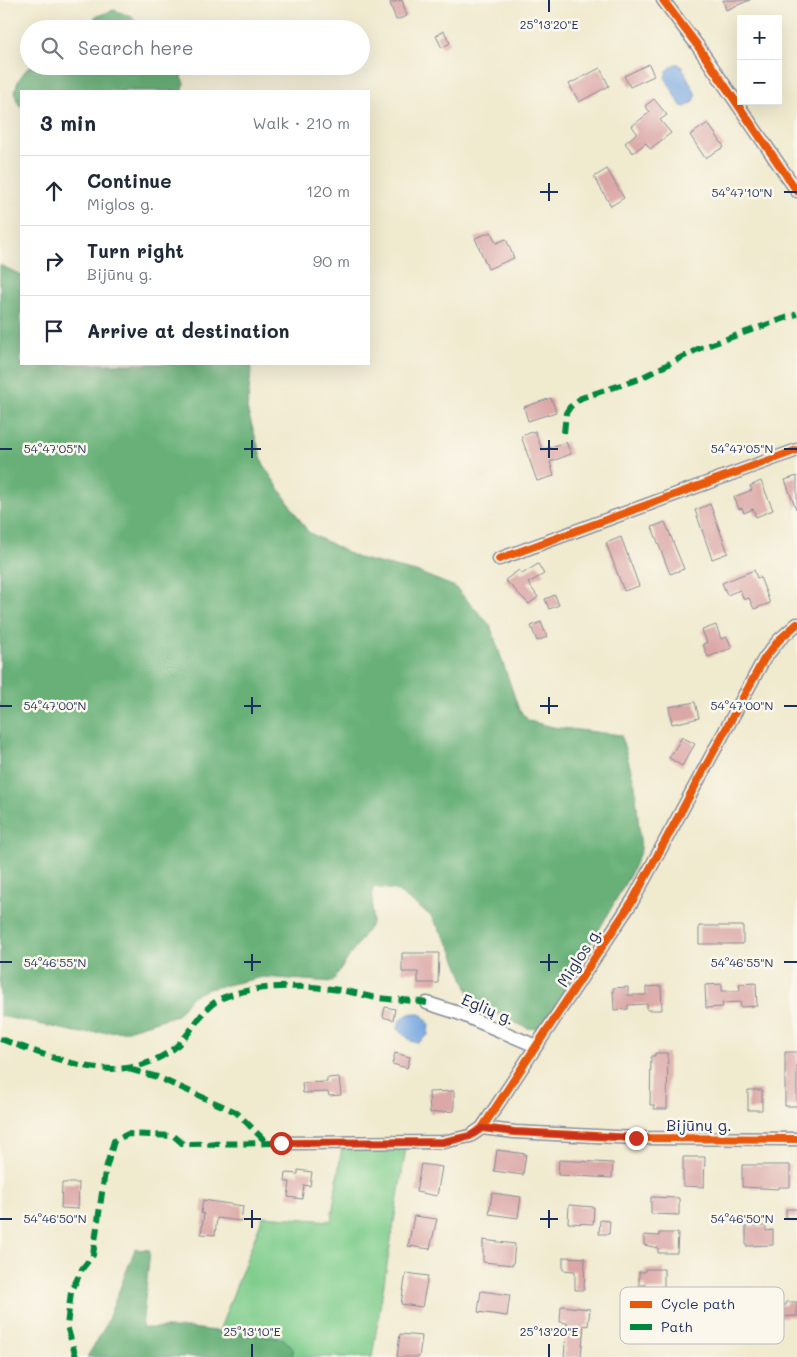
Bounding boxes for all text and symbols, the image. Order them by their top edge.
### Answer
map controls [737,15,782,105]
button: + [737,15,782,60]
text: 25°13'20"E [520,16,578,32]
search box [20,20,370,75]
icon: search [38,34,66,62]
text: Search here [78,35,194,60]
button: − [737,60,782,105]
text: 3 min [40,109,96,136]
text: Walk · 210 m [252,112,350,133]
text: Continue [87,168,172,193]
icon: ahead [40,177,68,205]
text: 120 m [306,180,350,201]
text: 54°47'10"N [712,184,772,200]
text: Miglos g. [87,193,154,214]
text: Turn right [87,238,184,263]
icon: right [40,247,68,275]
text: 90 m [313,250,350,271]
text: Bijūnų g. [87,263,153,284]
icon: arrive [40,317,68,345]
text: Arrive at destination [87,318,290,343]
text: 54°47'05"N [24,440,86,456]
text: 54°47'05"N [711,440,773,456]
text: 54°47'00"N [24,697,86,713]
text: 54°47'00"N [711,697,773,713]
street label: Miglos g. [551,923,606,991]
text: 54°46'55"N [24,954,86,970]
text: 54°46'55"N [711,954,773,970]
street label: Eglių g. [459,988,518,1029]
street label: Bijūnų g. [666,1114,732,1135]
route end [625,1127,648,1150]
route start [270,1132,293,1155]
text: 54°46'50"N [23,1210,87,1226]
text: 54°46'50"N [710,1210,774,1226]
legend [620,1287,784,1344]
text: Cycle path [661,1294,735,1313]
text: Path [661,1317,692,1336]
text: 25°13'10"E [223,1323,281,1339]
text: 25°13'20"E [520,1323,578,1339]

